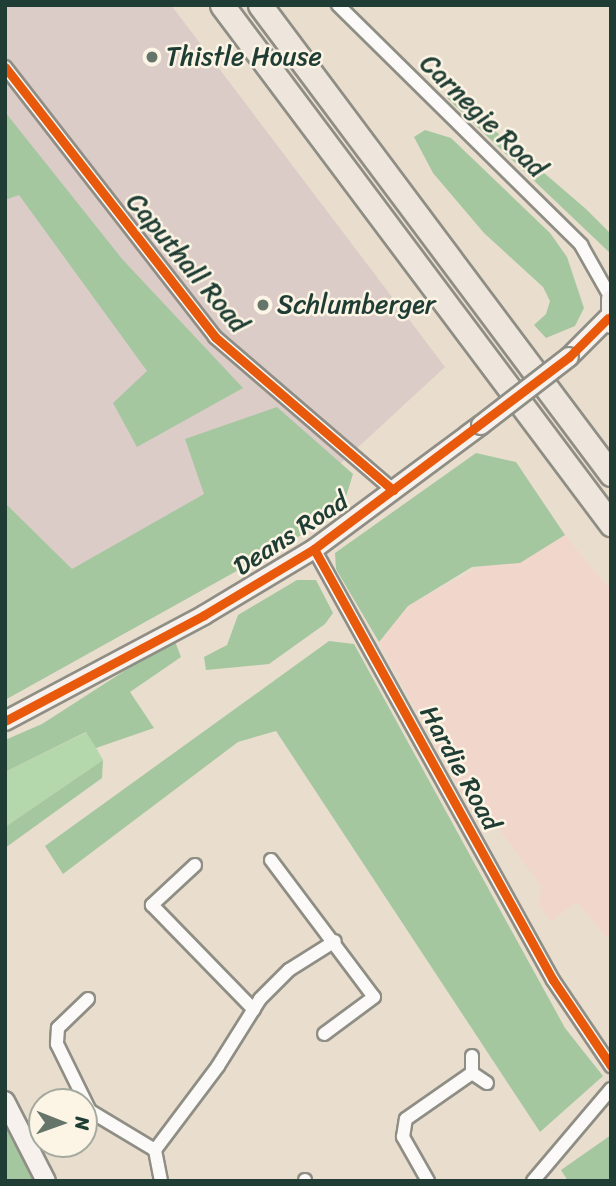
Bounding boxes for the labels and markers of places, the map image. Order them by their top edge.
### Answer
place label: Thistle House [166,41,321,73]
marker: Thistle House [144,49,160,65]
place label: Schlumberger [277,289,435,321]
marker: Schlumberger [255,297,271,313]

